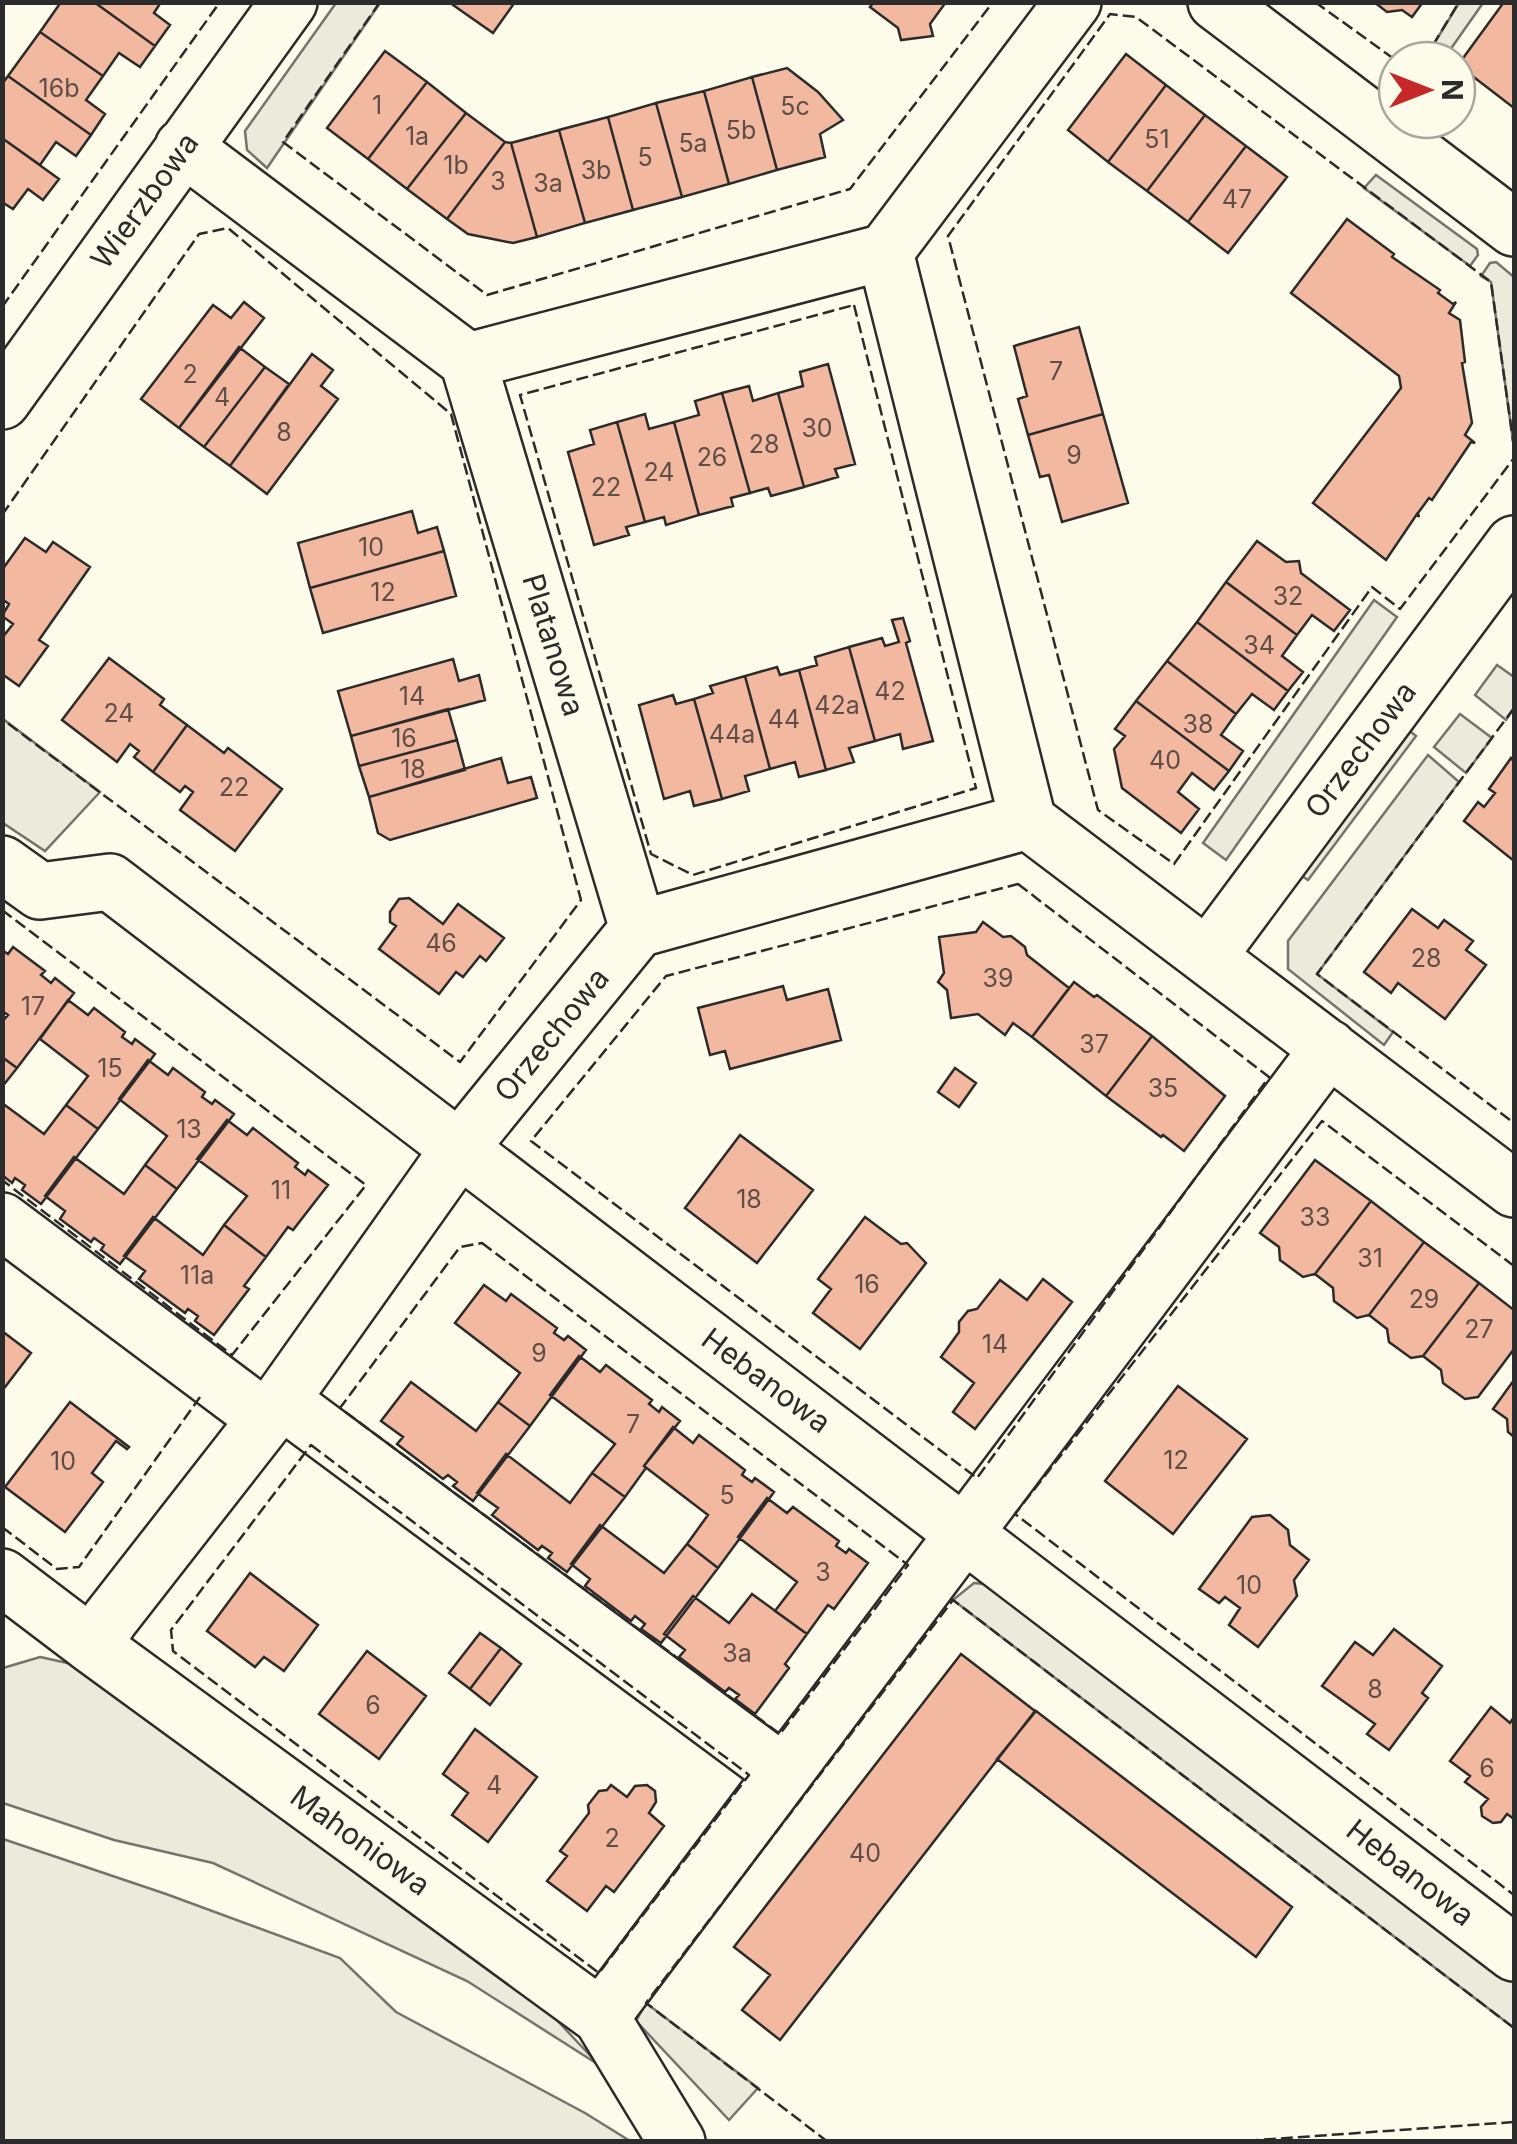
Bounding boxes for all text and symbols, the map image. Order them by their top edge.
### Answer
north arrow [1377,40,1477,140]
house number: 16b [39,73,79,103]
text: N [1435,79,1469,101]
house number: 1 [372,90,382,120]
house number: 5c [780,91,810,121]
house number: 5b [726,115,756,145]
house number: 1a [405,121,429,151]
house number: 51 [1144,124,1170,154]
street label: Wierzbowa [83,125,206,275]
house number: 5a [678,128,708,158]
house number: 5 [637,142,653,172]
house number: 1b [443,150,469,180]
house number: 3b [581,155,611,185]
house number: 3 [490,166,506,196]
house number: 3a [533,168,563,198]
house number: 47 [1222,184,1252,214]
house number: 7 [1049,356,1063,386]
house number: 2 [182,359,198,389]
house number: 4 [214,382,230,412]
house number: 30 [801,413,833,443]
house number: 8 [276,417,292,447]
house number: 28 [749,429,779,459]
house number: 9 [1066,440,1082,470]
house number: 26 [697,442,727,472]
house number: 24 [643,457,675,487]
house number: 22 [591,472,621,502]
house number: 10 [358,532,384,562]
street label: Platanowa [515,569,593,720]
house number: 12 [370,577,396,607]
house number: 32 [1273,581,1303,611]
house number: 34 [1243,630,1275,660]
street label: Orzechowa [1297,674,1423,825]
house number: 42 [874,676,906,706]
house number: 14 [399,681,425,711]
house number: 42a [814,690,860,720]
house number: 24 [103,698,135,728]
house number: 44 [768,704,800,734]
house number: 38 [1183,709,1213,739]
house number: 44a [709,719,755,749]
house number: 16 [391,723,417,753]
house number: 40 [1149,745,1181,775]
house number: 18 [400,754,426,784]
house number: 22 [219,772,249,802]
house number: 46 [425,928,457,958]
house number: 28 [1411,943,1441,973]
street label: Orzechowa [486,960,616,1108]
house number: 39 [983,963,1013,993]
house number: 17 [21,991,45,1021]
house number: 37 [1079,1029,1109,1059]
house number: 15 [97,1053,123,1083]
house number: 35 [1148,1073,1178,1103]
house number: 13 [176,1114,202,1144]
house number: 11 [271,1175,291,1205]
house number: 18 [736,1184,762,1214]
house number: 33 [1300,1202,1330,1232]
house number: 31 [1357,1243,1383,1273]
house number: 11a [180,1260,214,1290]
house number: 16 [854,1269,880,1299]
house number: 29 [1409,1284,1439,1314]
house number: 27 [1464,1314,1494,1344]
street label: Hebanowa [695,1320,838,1440]
house number: 14 [982,1329,1008,1359]
house number: 9 [531,1338,547,1368]
house number: 7 [626,1409,640,1439]
house number: 12 [1163,1445,1189,1475]
house number: 10 [50,1446,76,1476]
house number: 5 [719,1480,735,1510]
house number: 3 [815,1557,831,1587]
house number: 10 [1236,1570,1262,1600]
house number: 3a [722,1638,752,1668]
house number: 8 [1367,1674,1383,1704]
house number: 6 [365,1690,381,1720]
house number: 6 [1479,1753,1495,1783]
house number: 4 [486,1770,502,1800]
street label: Mahoniowa [284,1778,437,1903]
street label: Hebanowa [1340,1811,1482,1933]
house number: 2 [604,1823,620,1853]
house number: 40 [849,1838,881,1868]

